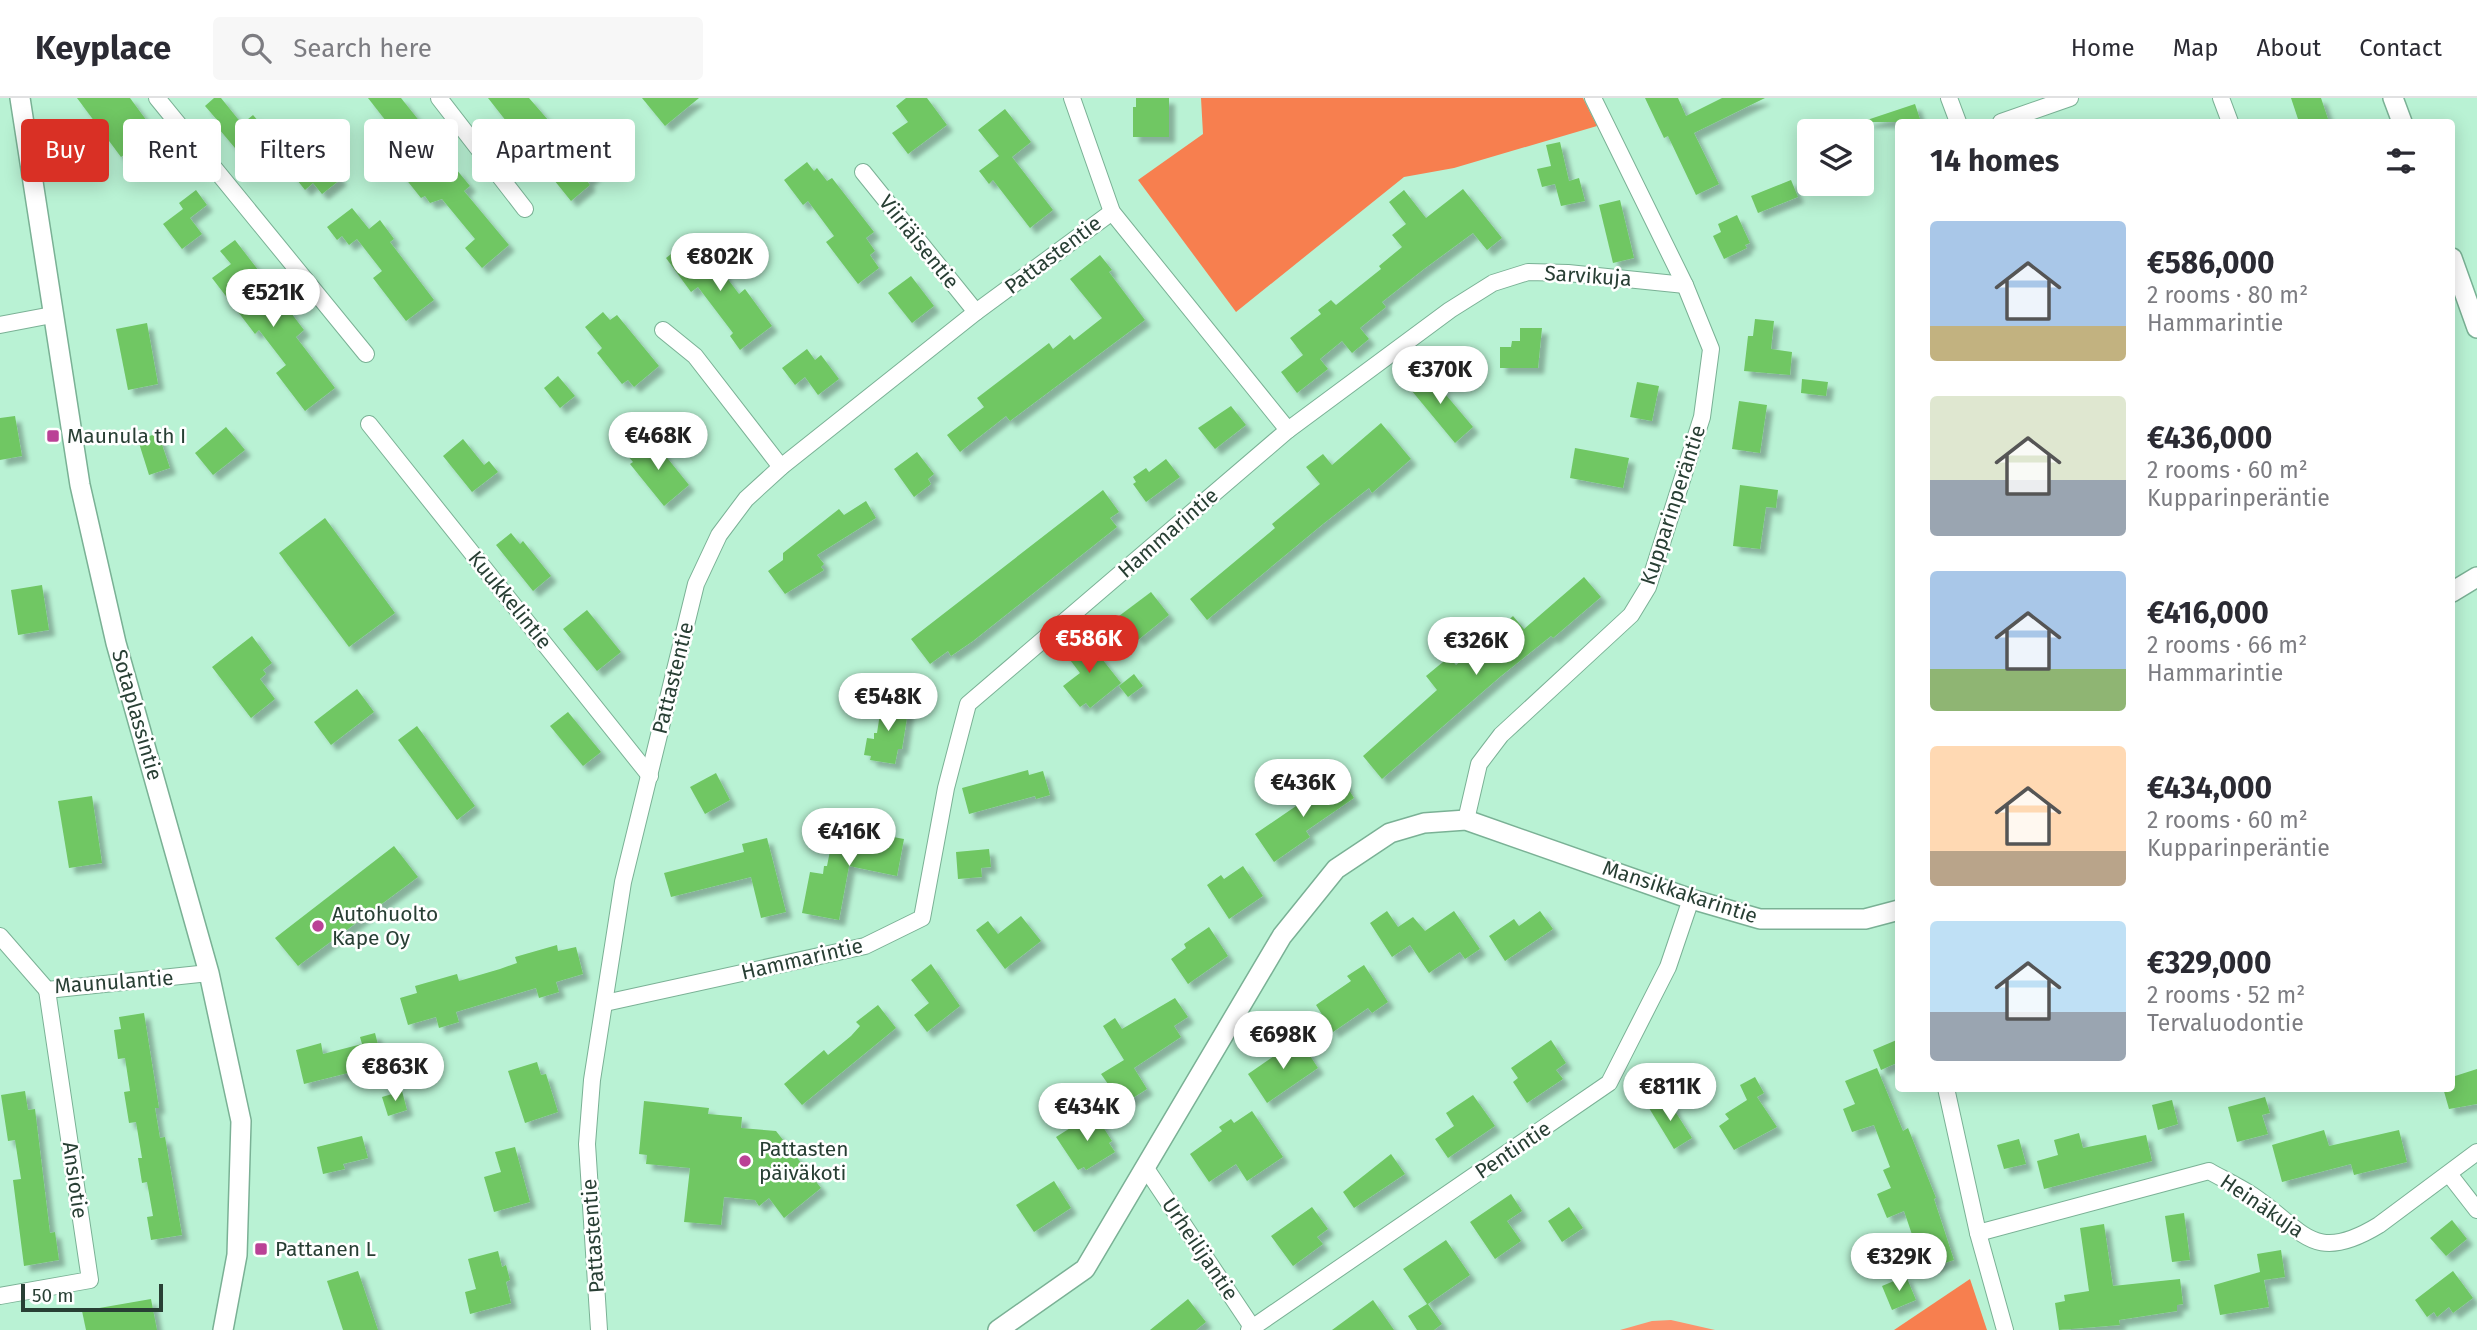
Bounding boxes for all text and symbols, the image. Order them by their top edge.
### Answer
search box [213,17,703,80]
text: Keyplace [35,28,171,68]
icon: search [237,29,275,67]
text: Search here [293,33,432,64]
text: Home [2071,34,2135,62]
text: Map [2173,34,2219,62]
text: About [2257,34,2321,62]
text: Contact [2359,34,2442,62]
chip: Buy [21,119,109,182]
chip: Rent [123,119,221,182]
chip: Filters [235,119,350,182]
chip: New [364,119,458,182]
chip: Apartment [472,119,635,182]
map controls [1797,119,1874,196]
button: layers [1797,119,1874,196]
icon: filters [2382,142,2420,180]
text: 14 homes [1930,143,2059,179]
street label: Viiriäisentie [873,190,965,294]
street label: Pattastentie [999,210,1107,300]
pin: €802K [671,234,769,293]
text: €802K [687,242,753,270]
text: €586,000 [2147,245,2275,281]
icon: home [1986,249,2070,333]
street label: Sarvikuja [1544,260,1632,292]
pin: €521K [224,270,322,329]
text: €521K [242,278,304,306]
text: 2 rooms · 80 m² [2147,281,2308,309]
text: Hammarintie [2147,309,2283,337]
pin: €370K [1391,346,1489,406]
text: €370K [1408,355,1472,383]
pin: €468K [609,412,707,472]
text: €436,000 [2147,420,2272,456]
text: €468K [625,421,691,449]
street label: Kupparinperäntie [1635,422,1711,588]
place label: Maunula th I [67,423,186,449]
icon: home [1986,424,2070,508]
marker: Maunula th I [45,428,61,444]
text: 2 rooms · 60 m² [2147,456,2308,484]
street label: Hammarintie [1113,482,1223,584]
text: Kupparinperäntie [2147,484,2330,512]
street label: Kuukkelintie [463,546,557,654]
text: €416,000 [2147,595,2269,631]
icon: home [1986,599,2070,683]
pin: €586K [1040,616,1138,675]
pin: €326K [1427,618,1525,677]
street label: Pattastentie [647,619,699,737]
text: €586K [1056,624,1122,652]
text: €326K [1444,626,1508,654]
text: 2 rooms · 66 m² [2147,631,2307,659]
street label: Sotaplassintie [106,647,168,783]
text: Hammarintie [2147,659,2283,687]
pin: €548K [839,674,937,733]
text: €548K [855,682,921,710]
pin: €436K [1254,760,1352,819]
text: €436K [1271,768,1335,796]
text: €434,000 [2147,770,2272,806]
icon: home [1986,774,2070,858]
text: 2 rooms · 60 m² [2147,806,2308,834]
pin: €416K [800,808,898,868]
text: €416K [818,817,880,845]
text: Kupparinperäntie [2147,834,2330,862]
street label: Mansikkakarintie [1599,855,1761,929]
place label: Autohuolto Kape Oy [332,901,438,951]
marker: Autohuolto Kape Oy [310,918,326,934]
street label: Hammarintie [738,932,866,986]
text: €329,000 [2147,945,2271,981]
icon: home [1986,949,2070,1033]
street label: Maunulantie [54,965,174,999]
text: 2 rooms · 52 m² [2147,981,2305,1009]
text: Tervaluodontie [2147,1009,2304,1037]
pin: €698K [1234,1012,1332,1071]
text: €698K [1250,1020,1316,1048]
pin: €863K [346,1044,444,1103]
text: €863K [362,1052,428,1080]
pin: €811K [1621,1063,1719,1123]
text: €811K [1639,1072,1701,1100]
pin: €434K [1038,1084,1136,1143]
text: €434K [1055,1092,1119,1120]
street label: Pentintie [1470,1115,1556,1185]
place label: Pattasten päiväkoti [759,1136,849,1186]
street label: Ansiotie [57,1140,93,1220]
marker: Pattasten päiväkoti [737,1153,753,1169]
street label: Heinäkuja [2215,1169,2309,1243]
street label: Pattastentie [576,1178,610,1294]
street label: Urheilijantie [1156,1193,1244,1305]
pin: €329K [1850,1234,1948,1293]
place label: Pattanen L [275,1236,377,1262]
marker: Pattanen L [253,1241,269,1257]
text: €329K [1867,1242,1931,1270]
scale bar [21,1281,163,1313]
text: 50 m [32,1284,73,1307]

